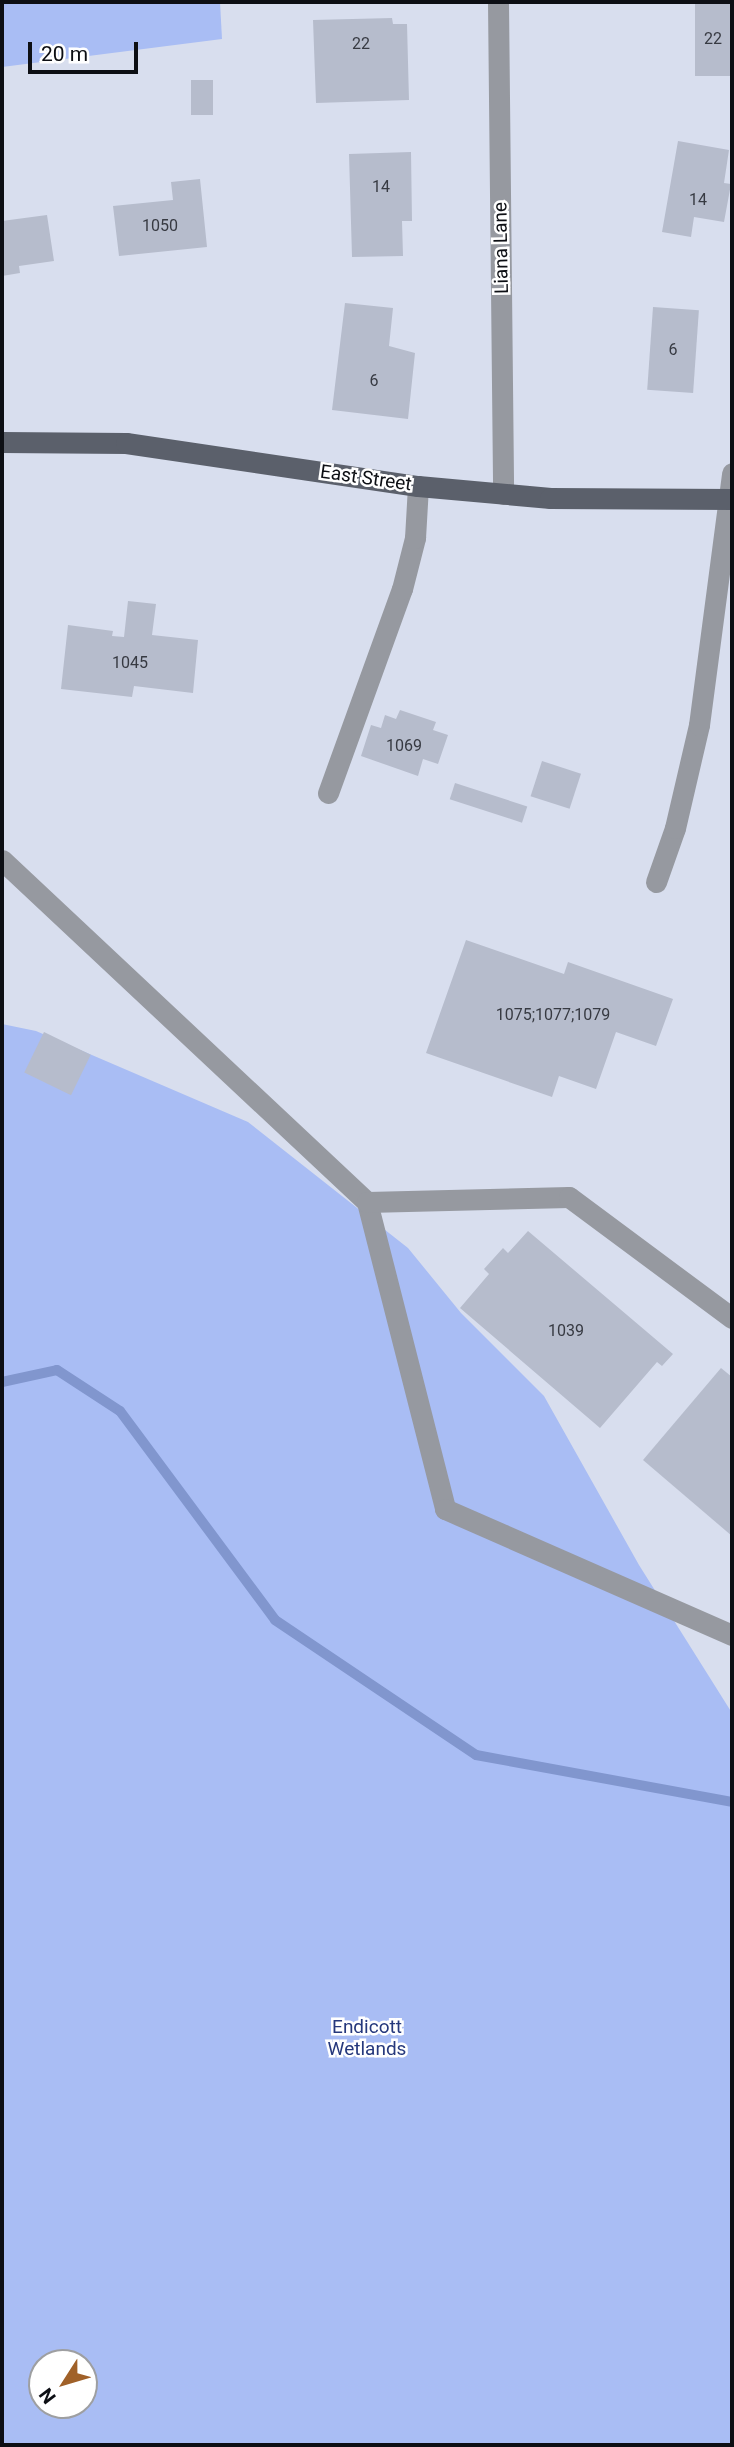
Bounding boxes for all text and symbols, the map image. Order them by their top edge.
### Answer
scale bar [32,28,142,72]
house number: 22 [704,29,722,49]
house number: 22 [352,34,370,54]
text: 20 m [41,42,88,66]
house number: 14 [372,177,390,197]
house number: 14 [689,190,707,210]
street label: Liana Lane [489,202,513,294]
house number: 1050 [142,216,178,236]
house number: 6 [669,340,677,360]
house number: 6 [370,371,378,391]
street label: East Street [319,460,413,496]
house number: 1045 [112,653,148,673]
house number: 1069 [386,736,422,756]
house number: 1075;1077;1079 [496,1005,610,1025]
house number: 1039 [548,1321,584,1341]
park label: Endicott Wetlands [328,2016,406,2060]
north arrow [28,2349,98,2419]
text: N [34,2383,61,2408]

